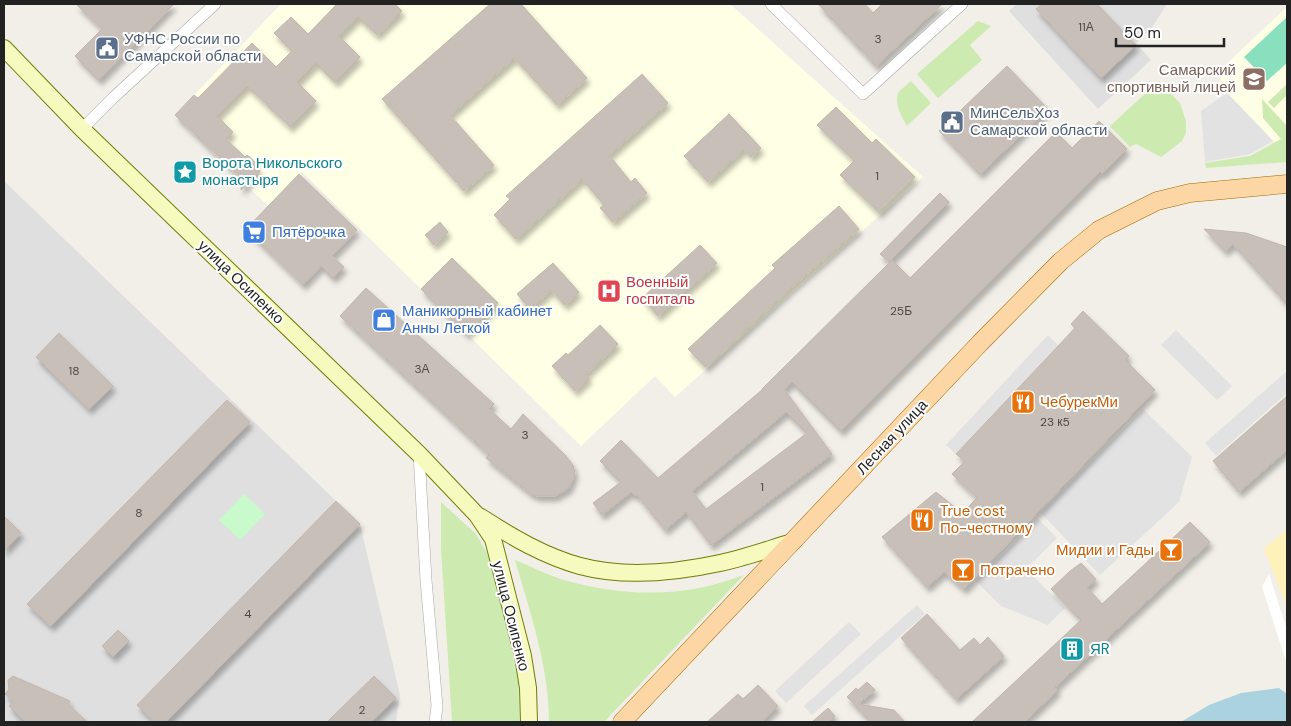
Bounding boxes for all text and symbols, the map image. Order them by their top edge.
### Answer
scale bar [1116,15,1224,47]
house number: 11А [1078,19,1094,35]
text: 50 m [1124,23,1161,43]
place label: УФНС России по Самарской области [124,29,261,66]
house number: 3 [874,31,882,47]
public building icon: УФНС России по Самарской области [94,35,120,61]
place label: Самарский спортивный лицей [1107,60,1236,97]
school or university icon: Самарский спортивный лицей [1241,66,1267,92]
place label: МинСельХоз Самарской области [970,103,1107,140]
public building icon: МинСельХоз Самарской области [939,109,965,135]
place label: Ворота Никольского монастыря [202,153,342,190]
place icon: Ворота Никольского монастыря [172,159,198,185]
house number: 1 [875,168,879,184]
supermarket icon: Пятёрочка [241,219,267,245]
place label: Пятёрочка [272,222,346,242]
street label: улица Осипенко [194,236,288,328]
place label: Военный госпиталь [626,272,695,309]
hospital icon: Военный госпиталь [596,278,622,304]
place label: Маникюрный кабинет Анны Легкой [402,301,553,338]
house number: 25Б [890,303,912,319]
shop icon: Маникюрный кабинет Анны Легкой [371,307,397,333]
house number: 3А [414,361,430,377]
house number: 18 [68,363,80,379]
restaurant icon: ЧебурекМи [1010,389,1036,415]
place label: ЧебурекМи [1040,392,1118,412]
street label: Лесная улица [852,395,932,479]
house number: 23 к5 [1040,414,1070,430]
house number: 3 [521,427,529,443]
house number: 1 [760,479,764,495]
place label: True cost По-честному [940,501,1033,538]
house number: 8 [135,505,143,521]
restaurant icon: True cost По-честному [909,507,935,533]
bar icon: Мидии и Гады [1158,537,1184,563]
place label: Мидии и Гады [1056,540,1154,560]
bar icon: Потрачено [950,557,976,583]
street label: улица Осипенко [488,559,534,673]
place label: Потрачено [980,560,1055,580]
house number: 4 [244,606,252,622]
building icon: ЯR [1059,636,1085,662]
place label: ЯR [1090,639,1110,659]
house number: 2 [359,702,366,718]

